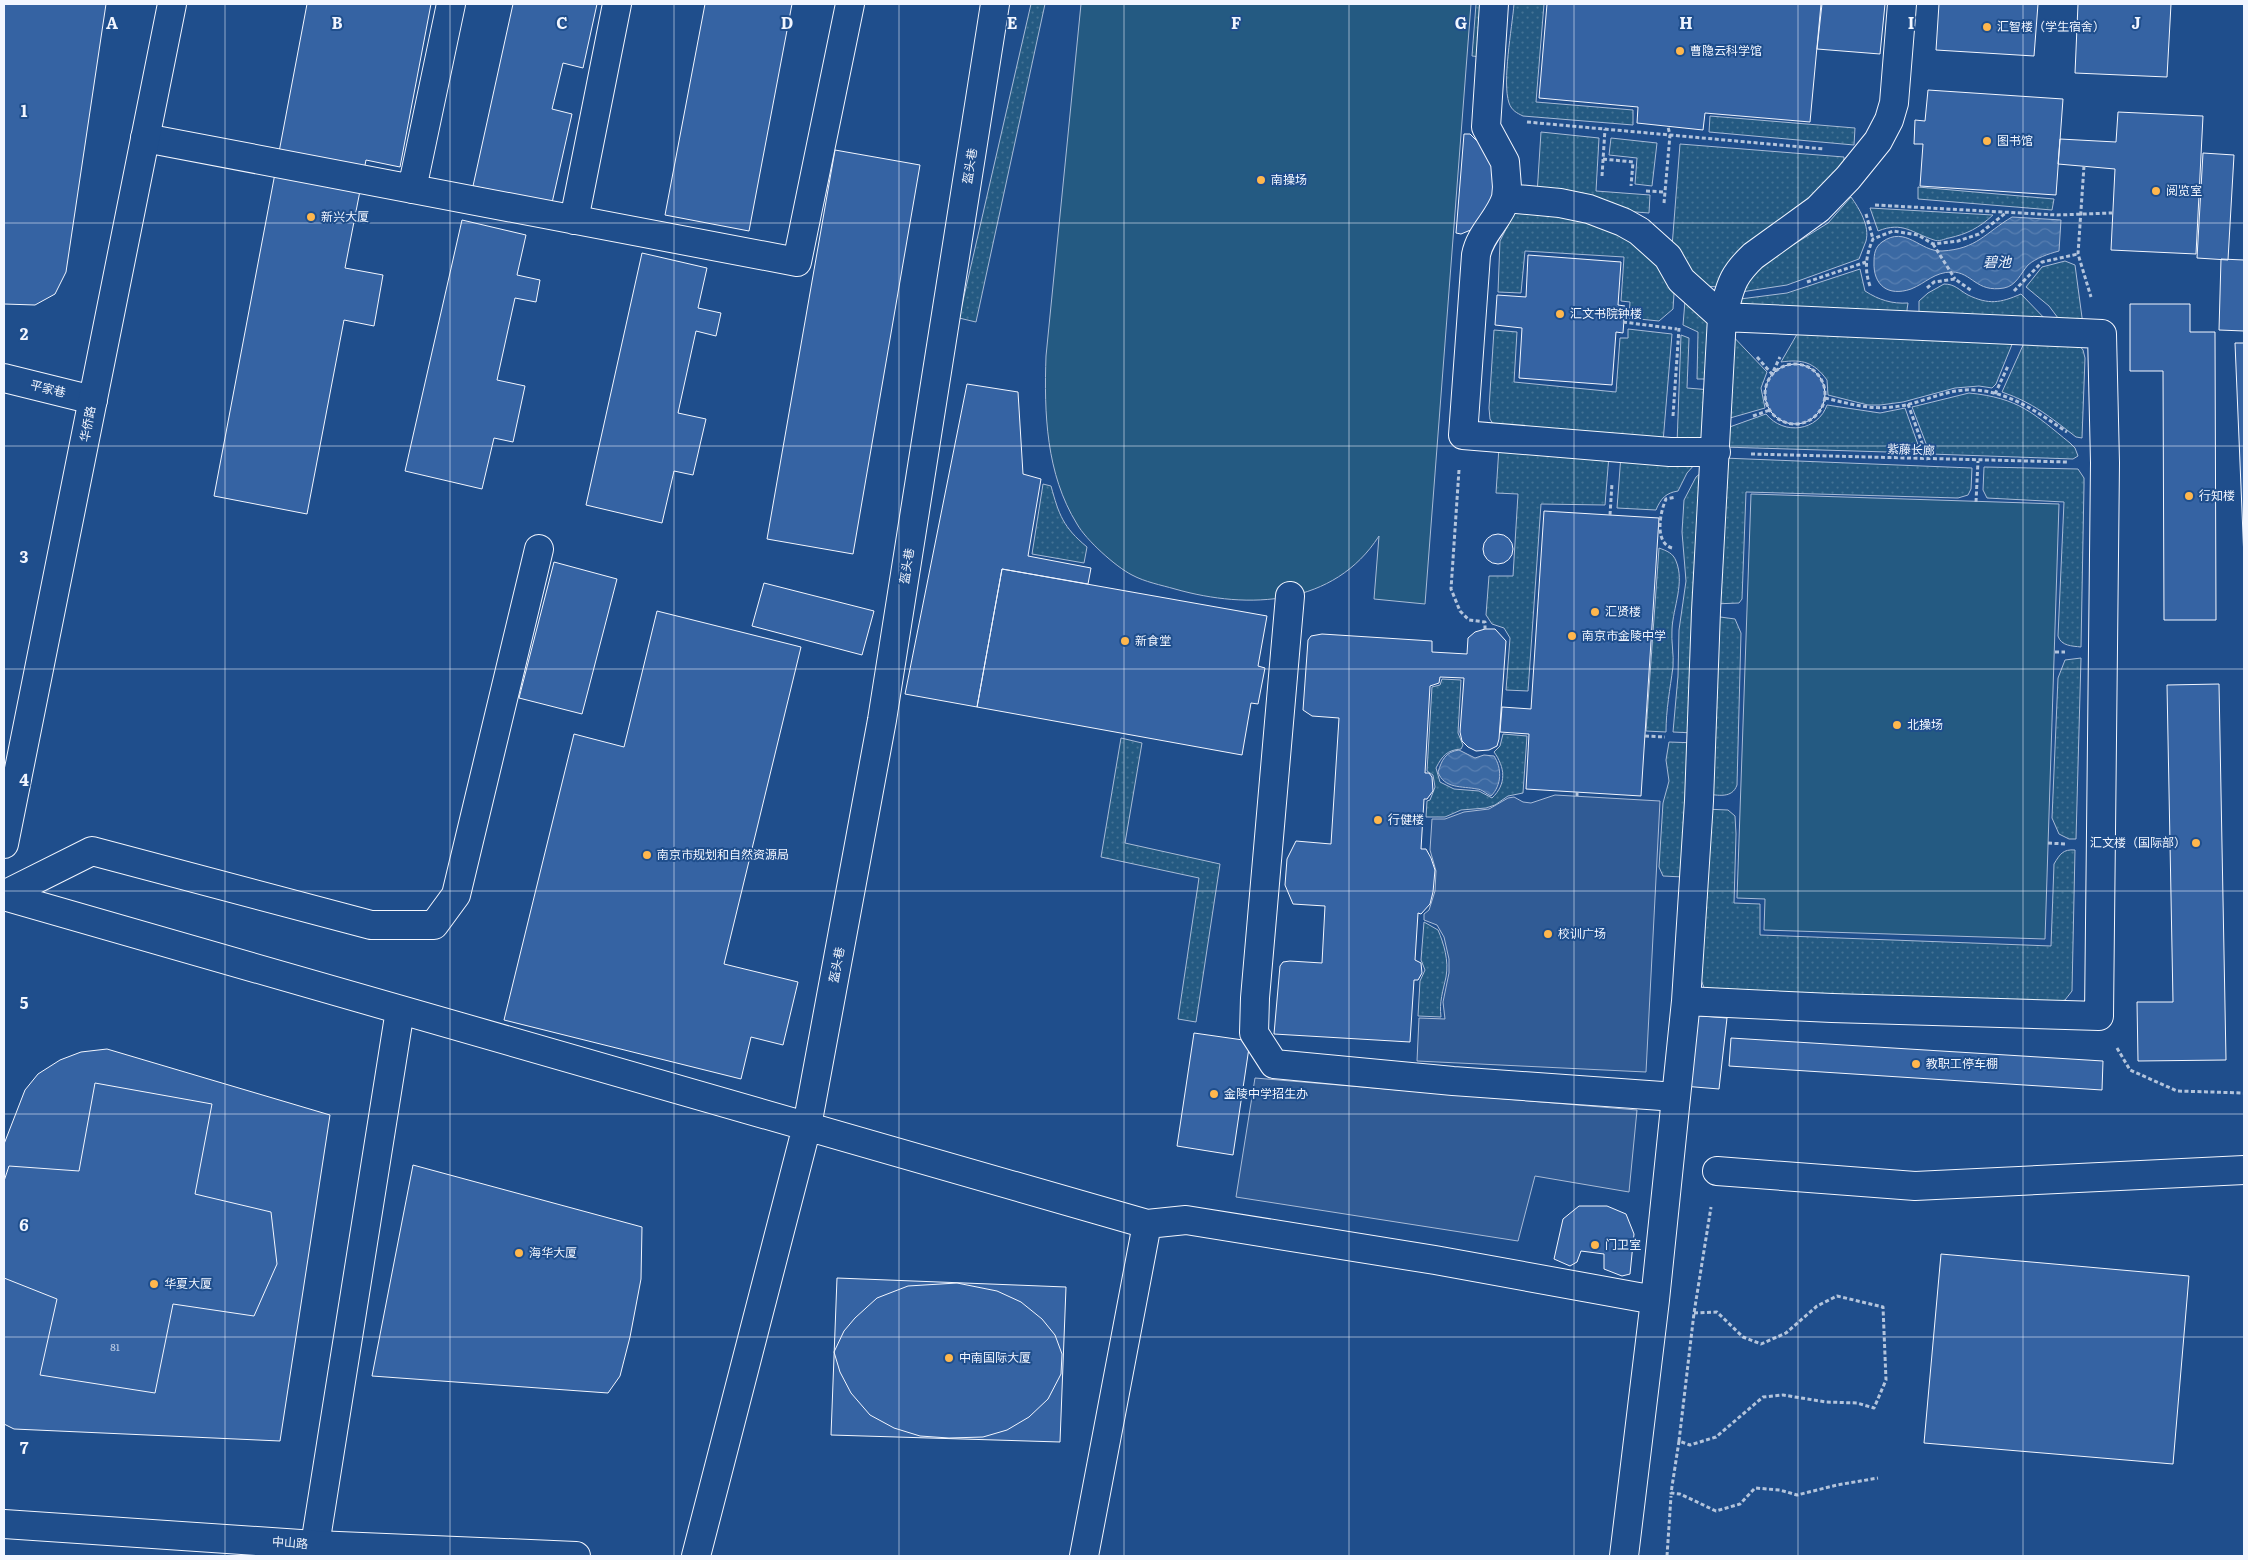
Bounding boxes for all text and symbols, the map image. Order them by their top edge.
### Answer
text: A [106,10,118,34]
text: B [331,10,343,34]
text: C [556,10,568,34]
text: D [781,10,793,34]
text: E [1007,10,1018,34]
text: F [1231,10,1241,34]
text: G [1455,10,1467,34]
text: H [1679,10,1693,34]
text: I [1908,10,1914,34]
text: J [2131,10,2141,34]
place label: 汇智楼（学生宿舍） [1997,17,2105,35]
marker: 汇智楼（学生宿舍） [1981,21,1993,33]
place label: 曹隐云科学馆 [1690,41,1762,59]
marker: 曹隐云科学馆 [1674,45,1686,57]
text: 1 [21,98,28,122]
place label: 图书馆 [1997,131,2033,149]
marker: 图书馆 [1981,135,1993,147]
street label: 盔头巷 [957,147,981,185]
place label: 南操场 [1271,170,1307,188]
marker: 南操场 [1255,174,1267,186]
place label: 阅览室 [2166,181,2202,199]
marker: 阅览室 [2150,185,2162,197]
place label: 新兴大厦 [321,207,369,225]
marker: 新兴大厦 [305,211,317,223]
water label: 碧池 [1983,251,2013,271]
place label: 汇文书院钟楼 [1570,304,1642,322]
marker: 汇文书院钟楼 [1554,308,1566,320]
text: 2 [20,321,29,345]
street label: 平家巷 [29,375,68,401]
street label: 华侨路 [75,404,99,443]
street label: 紫藤长廊 [1887,439,1935,459]
place label: 行知楼 [2199,486,2235,504]
marker: 行知楼 [2183,490,2195,502]
text: 3 [20,544,29,568]
street label: 盔头巷 [894,547,918,585]
place label: 汇贤楼 [1605,602,1641,620]
marker: 汇贤楼 [1589,606,1601,618]
place label: 南京市金陵中学 [1582,626,1666,644]
marker: 南京市金陵中学 [1566,630,1578,642]
place label: 新食堂 [1135,631,1171,649]
marker: 新食堂 [1119,635,1131,647]
place label: 北操场 [1907,715,1943,733]
marker: 北操场 [1891,719,1903,731]
text: 4 [19,767,29,791]
place label: 行健楼 [1388,810,1424,828]
marker: 行健楼 [1372,814,1384,826]
place label: 汇文楼（国际部） [2090,833,2186,851]
marker: 汇文楼（国际部） [2190,837,2202,849]
place label: 南京市规划和自然资源局 [657,845,789,863]
marker: 南京市规划和自然资源局 [641,849,653,861]
place label: 校训广场 [1558,924,1606,942]
marker: 校训广场 [1542,928,1554,940]
street label: 盔头巷 [824,945,848,984]
text: 5 [20,990,29,1014]
place label: 教职工停车棚 [1926,1054,1998,1072]
marker: 教职工停车棚 [1910,1058,1922,1070]
place label: 金陵中学招生办 [1224,1084,1308,1102]
marker: 金陵中学招生办 [1208,1088,1220,1100]
text: 6 [19,1212,29,1236]
place label: 门卫室 [1605,1235,1641,1253]
marker: 门卫室 [1589,1239,1601,1251]
place label: 海华大厦 [529,1243,577,1261]
marker: 海华大厦 [513,1247,525,1259]
place label: 华夏大厦 [164,1274,212,1292]
marker: 华夏大厦 [148,1278,160,1290]
house number: 81 [110,1339,120,1354]
place label: 中南国际大厦 [959,1348,1031,1366]
marker: 中南国际大厦 [943,1352,955,1364]
text: 7 [20,1435,29,1459]
street label: 中山路 [271,1532,309,1552]

